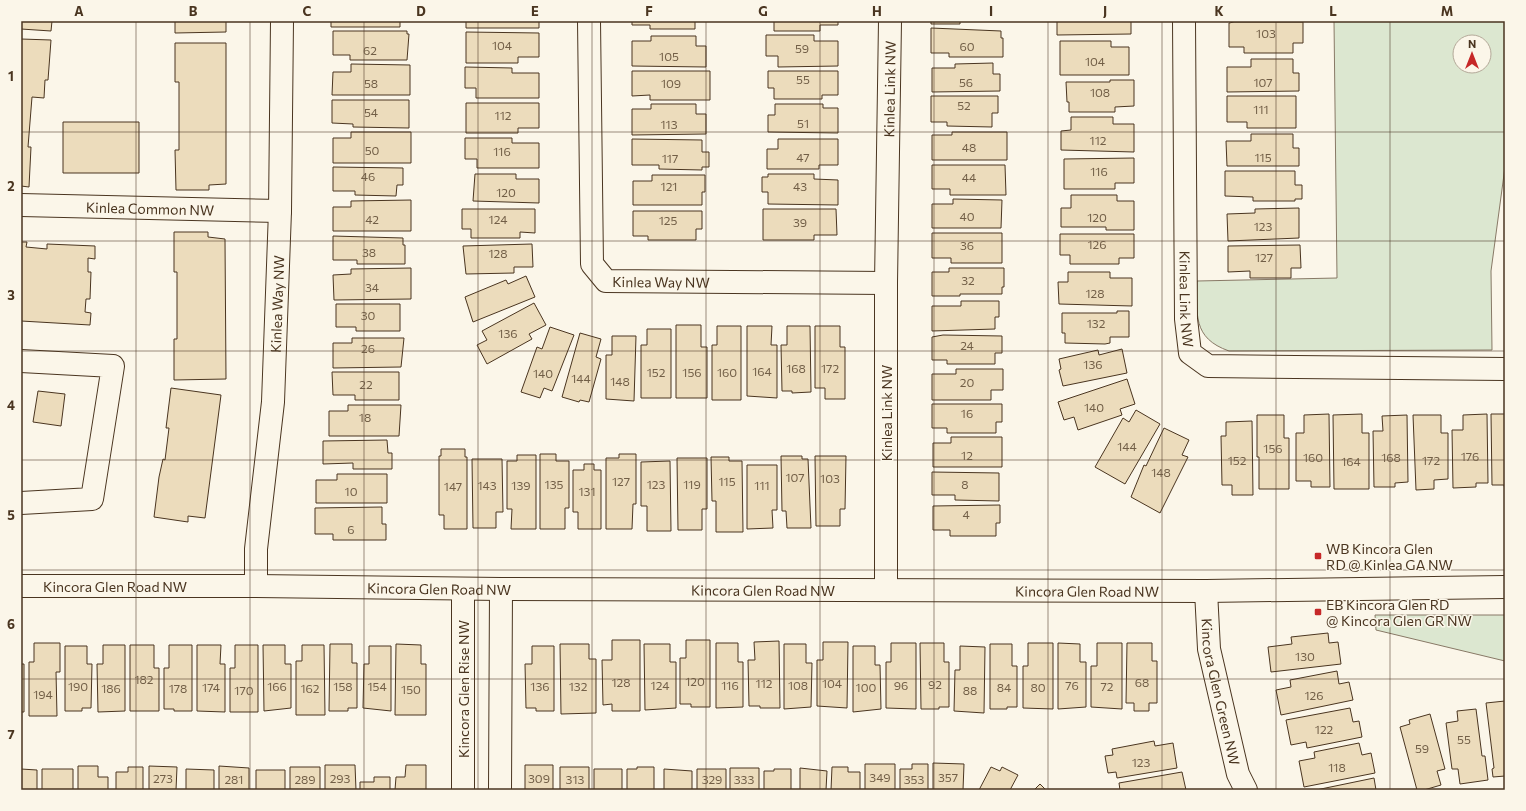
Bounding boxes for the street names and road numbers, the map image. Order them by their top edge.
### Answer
street label: Kinlea Link NW [880,41,898,138]
street label: Kinlea Common NW [86,198,214,218]
street label: Kinlea Link NW [1177,251,1198,348]
street label: Kinlea Way NW [266,255,287,353]
street label: Kinlea Way NW [612,273,710,290]
street label: Kinlea Link NW [878,365,895,461]
street label: Kincora Glen Road NW [43,578,187,595]
street label: Kincora Glen Road NW [367,579,511,598]
street label: Kincora Glen Road NW [691,581,835,598]
street label: Kincora Glen Road NW [1015,582,1159,599]
street label: Kincora Glen Green NW [1199,618,1244,767]
street label: Kincora Glen Rise NW [455,620,472,758]

